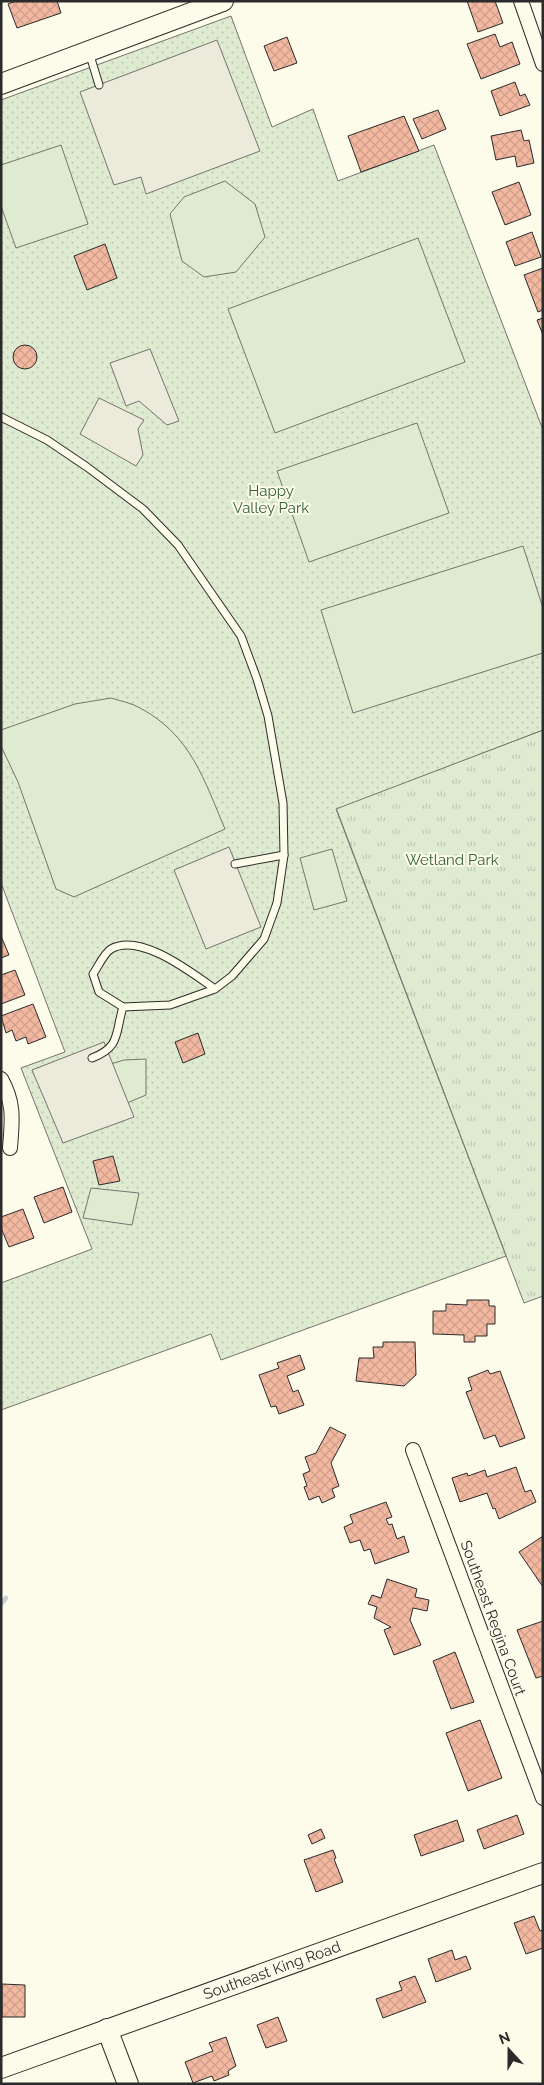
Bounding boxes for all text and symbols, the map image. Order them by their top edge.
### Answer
park label: Happy Valley Park [233,482,309,517]
park label: Wetland Park [405,851,499,869]
street label: Southeast Regina Court [457,1538,529,1698]
street label: Southeast King Road [201,1938,343,2003]
north arrow [484,2025,534,2075]
text: N [496,2028,512,2047]

